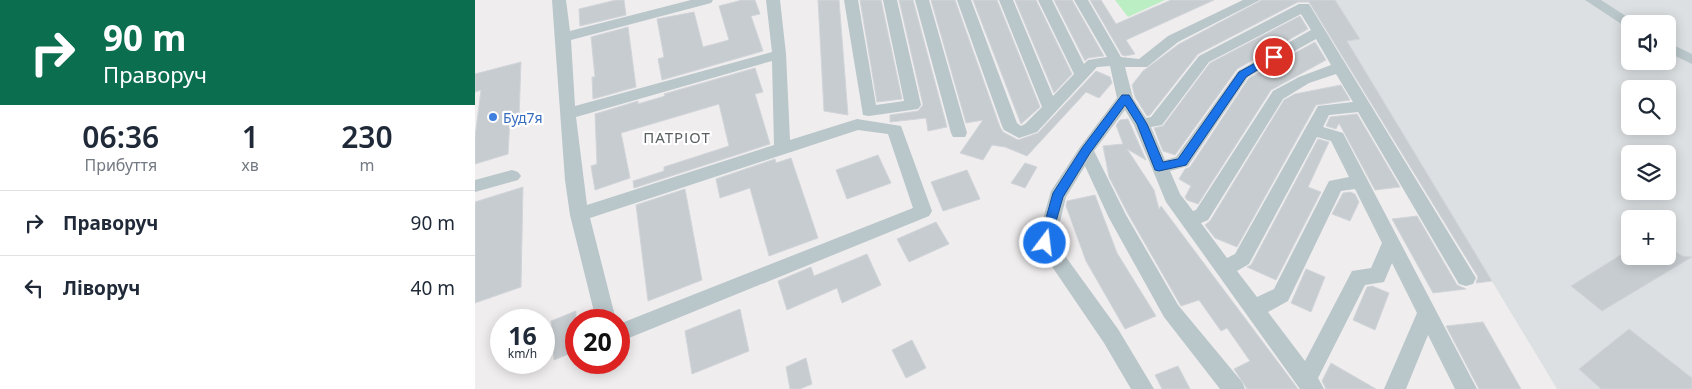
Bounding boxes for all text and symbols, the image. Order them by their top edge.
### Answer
text: 90 m [103,14,186,61]
map controls [1621,15,1676,265]
button: sound [1621,15,1676,70]
icon: right [20,20,85,85]
pin [1253,36,1295,78]
icon: arrive [1260,43,1288,71]
text: Праворуч [103,59,207,89]
button: search [1621,80,1676,135]
place label: Буд7я [503,108,542,127]
marker: Буд7я [487,111,499,123]
text: 06:36 [82,116,159,157]
text: 1 [242,116,259,157]
text: 230 [341,116,393,157]
district label: ПАТРІОТ [643,127,711,147]
button: layers [1621,145,1676,200]
text: Прибуття [84,154,157,176]
text: хв [242,154,259,176]
text: m [359,154,374,176]
icon: right [20,209,48,237]
text: Праворуч [63,210,158,236]
text: 90 m [411,210,455,236]
button: + [1621,210,1676,265]
position arrow [1018,216,1070,268]
icon: left [20,274,48,302]
text: Ліворуч [63,275,140,301]
text: 40 m [411,275,455,301]
speed limit sign: 20 [565,309,630,374]
text: 16 [508,318,537,352]
text: km/h [508,345,537,362]

